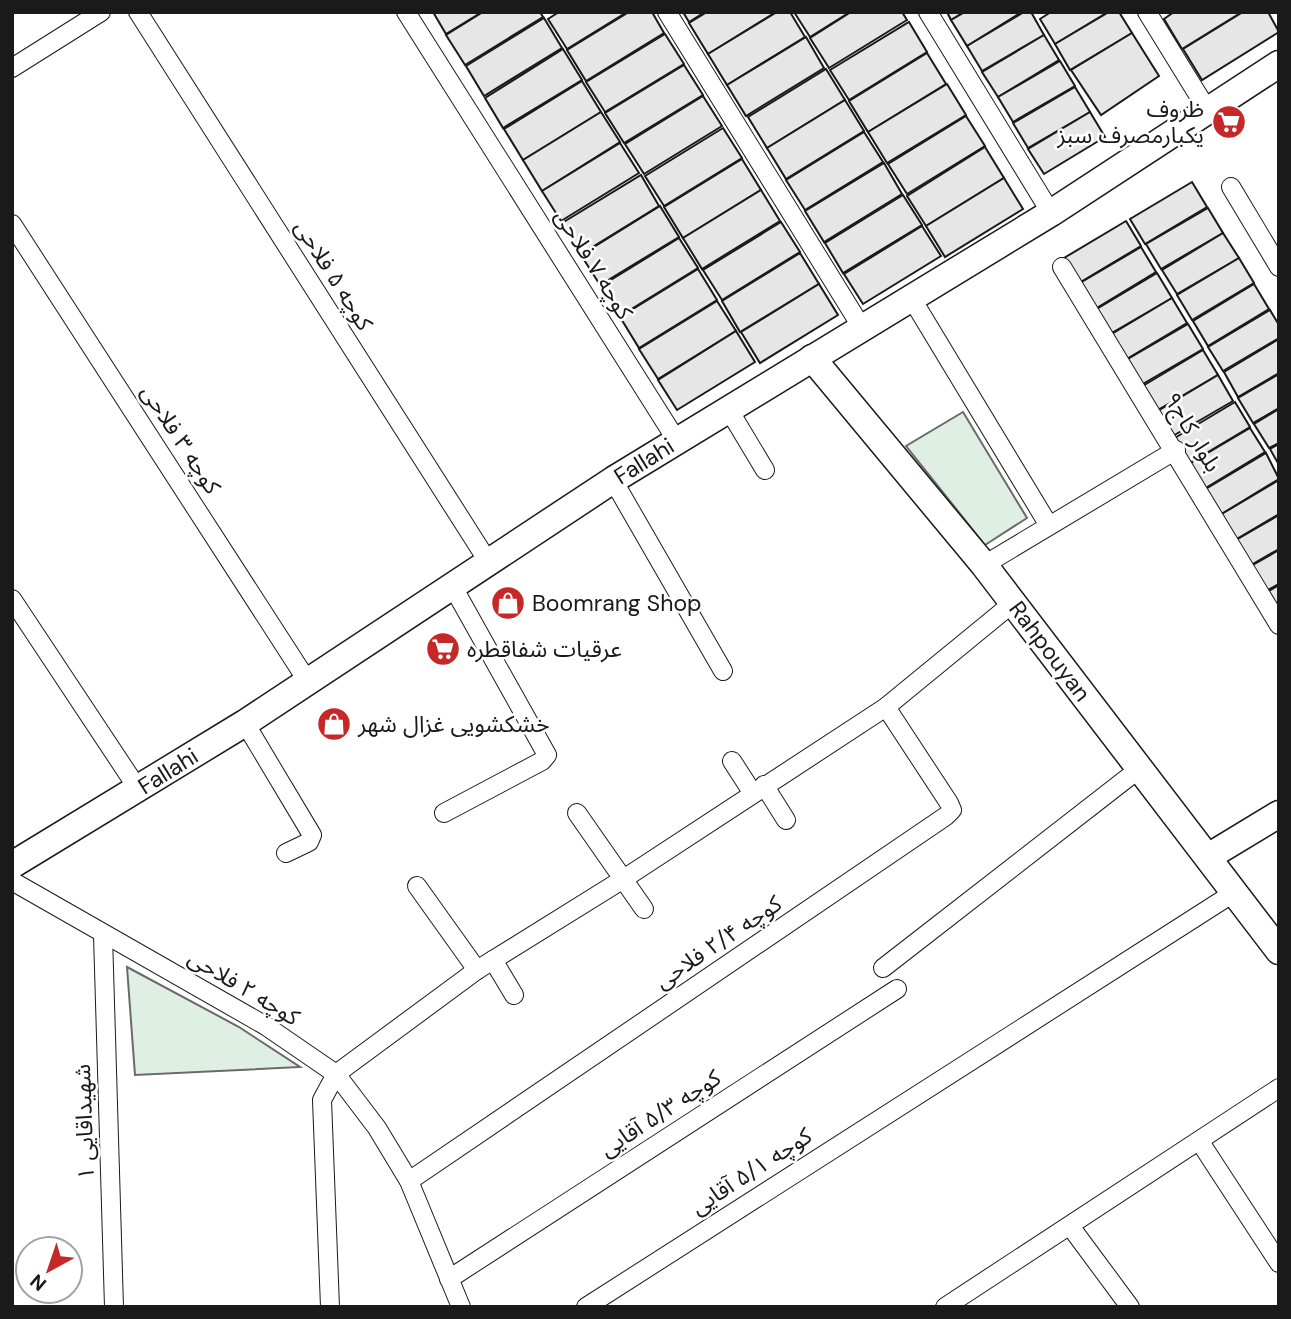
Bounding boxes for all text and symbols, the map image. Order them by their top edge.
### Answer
place label: ظروف یکبارمصرف سبز [1056,94,1204,150]
supermarket icon: ظروف یکبارمصرف سبز [1210,103,1248,141]
street label: کوچه ۷ فلاحی [548,203,640,325]
street label: کوچه ۵ فلاحی [288,214,380,336]
street label: کوچه ۳ فلاحی [134,378,228,500]
street label: بلوار کاج۹ [1156,387,1229,478]
street label: Fallahi [608,431,680,491]
shop icon: Boomrang Shop [489,584,527,622]
place label: Boomrang Shop [532,588,701,618]
street label: Rahpouyan [1002,595,1098,707]
supermarket icon: عرقیات شفاقطره [424,630,462,668]
place label: عرقیات شفاقطره [467,634,622,664]
shop icon: خشکشویی غزال شهر [315,705,353,743]
place label: خشکشویی غزال شهر [357,709,550,739]
street label: Fallahi [132,741,204,801]
street label: کوچه ۲/۴ فلاحی [649,888,788,996]
street label: کوچه ۲ فلاحی [183,942,306,1032]
street label: کوچه ۵/۳ آقایی [594,1062,727,1163]
street label: ۱ شهیداقایی [67,1063,101,1181]
street label: کوچه ۵/۱ آقایی [685,1120,818,1221]
north arrow [14,1235,84,1305]
text: N [25,1269,52,1297]

